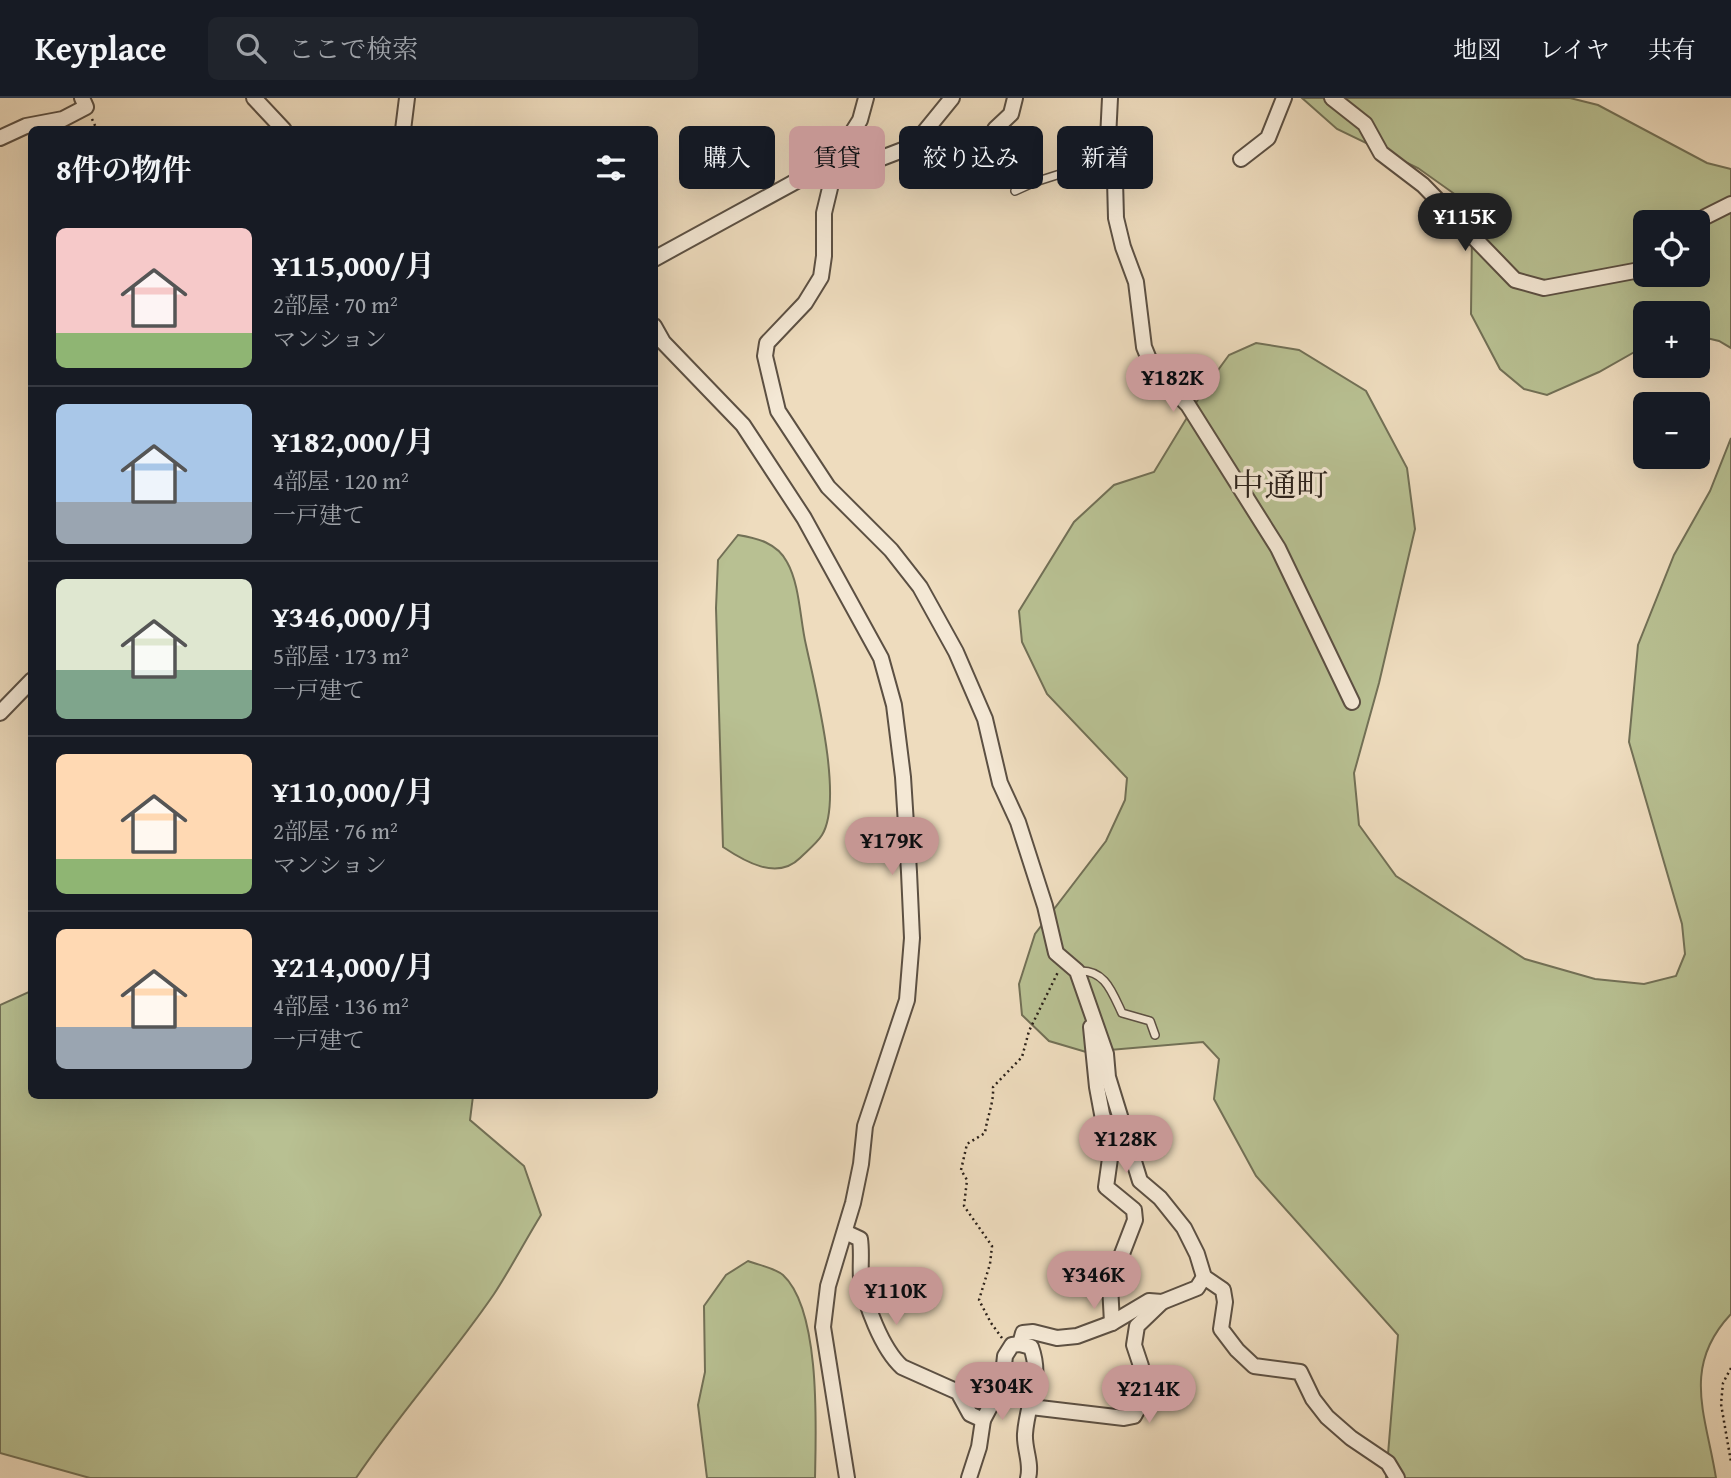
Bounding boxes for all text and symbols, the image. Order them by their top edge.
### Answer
search box [208,17,698,80]
text: Keyplace [35,24,166,72]
icon: search [232,29,270,67]
text: ここで検索 [288,29,418,68]
text: 地図 [1453,32,1501,67]
text: レイヤ [1539,32,1610,67]
text: 共有 [1648,32,1696,67]
chip: 購入 [679,126,775,189]
chip: 賃貸 [789,126,885,189]
chip: 絞り込み [899,126,1043,189]
chip: 新着 [1057,126,1153,189]
text: 8件の物件 [56,147,192,191]
icon: filters [592,149,630,187]
pin: ¥115K [1416,194,1514,253]
text: ¥115K [1434,199,1496,232]
map controls [1633,210,1710,469]
button: locate [1633,210,1710,287]
text: ¥115,000/月 [273,243,435,287]
icon: home [112,256,196,340]
text: 2部屋 · 70 m² [273,288,398,321]
button: + [1633,301,1710,378]
text: マンション [273,322,387,355]
pin: ¥182K [1124,354,1222,414]
text: ¥182K [1142,360,1204,393]
button: − [1633,392,1710,469]
text: ¥182,000/月 [273,419,435,463]
icon: home [112,432,196,516]
district label: 中通町 [1232,461,1328,508]
text: 4部屋 · 120 m² [273,464,409,497]
text: 一戸建て [273,498,365,531]
text: ¥346,000/月 [273,594,435,638]
icon: home [112,607,196,691]
text: 5部屋 · 173 m² [273,639,409,672]
text: 一戸建て [273,673,365,706]
text: ¥110,000/月 [273,769,435,813]
icon: home [112,782,196,866]
text: 2部屋 · 76 m² [273,814,398,847]
pin: ¥179K [843,818,941,877]
text: ¥179K [861,823,923,856]
text: マンション [273,848,387,881]
text: ¥214,000/月 [273,944,435,988]
icon: home [112,957,196,1041]
text: 4部屋 · 136 m² [273,989,409,1022]
text: 一戸建て [273,1023,365,1056]
pin: ¥128K [1077,1116,1175,1175]
text: ¥128K [1095,1121,1157,1154]
pin: ¥346K [1045,1252,1143,1311]
text: ¥346K [1063,1257,1125,1290]
pin: ¥110K [847,1268,945,1327]
text: ¥110K [865,1273,927,1306]
pin: ¥304K [953,1362,1051,1422]
pin: ¥214K [1100,1366,1198,1425]
text: ¥304K [971,1368,1033,1401]
text: ¥214K [1118,1371,1180,1404]

